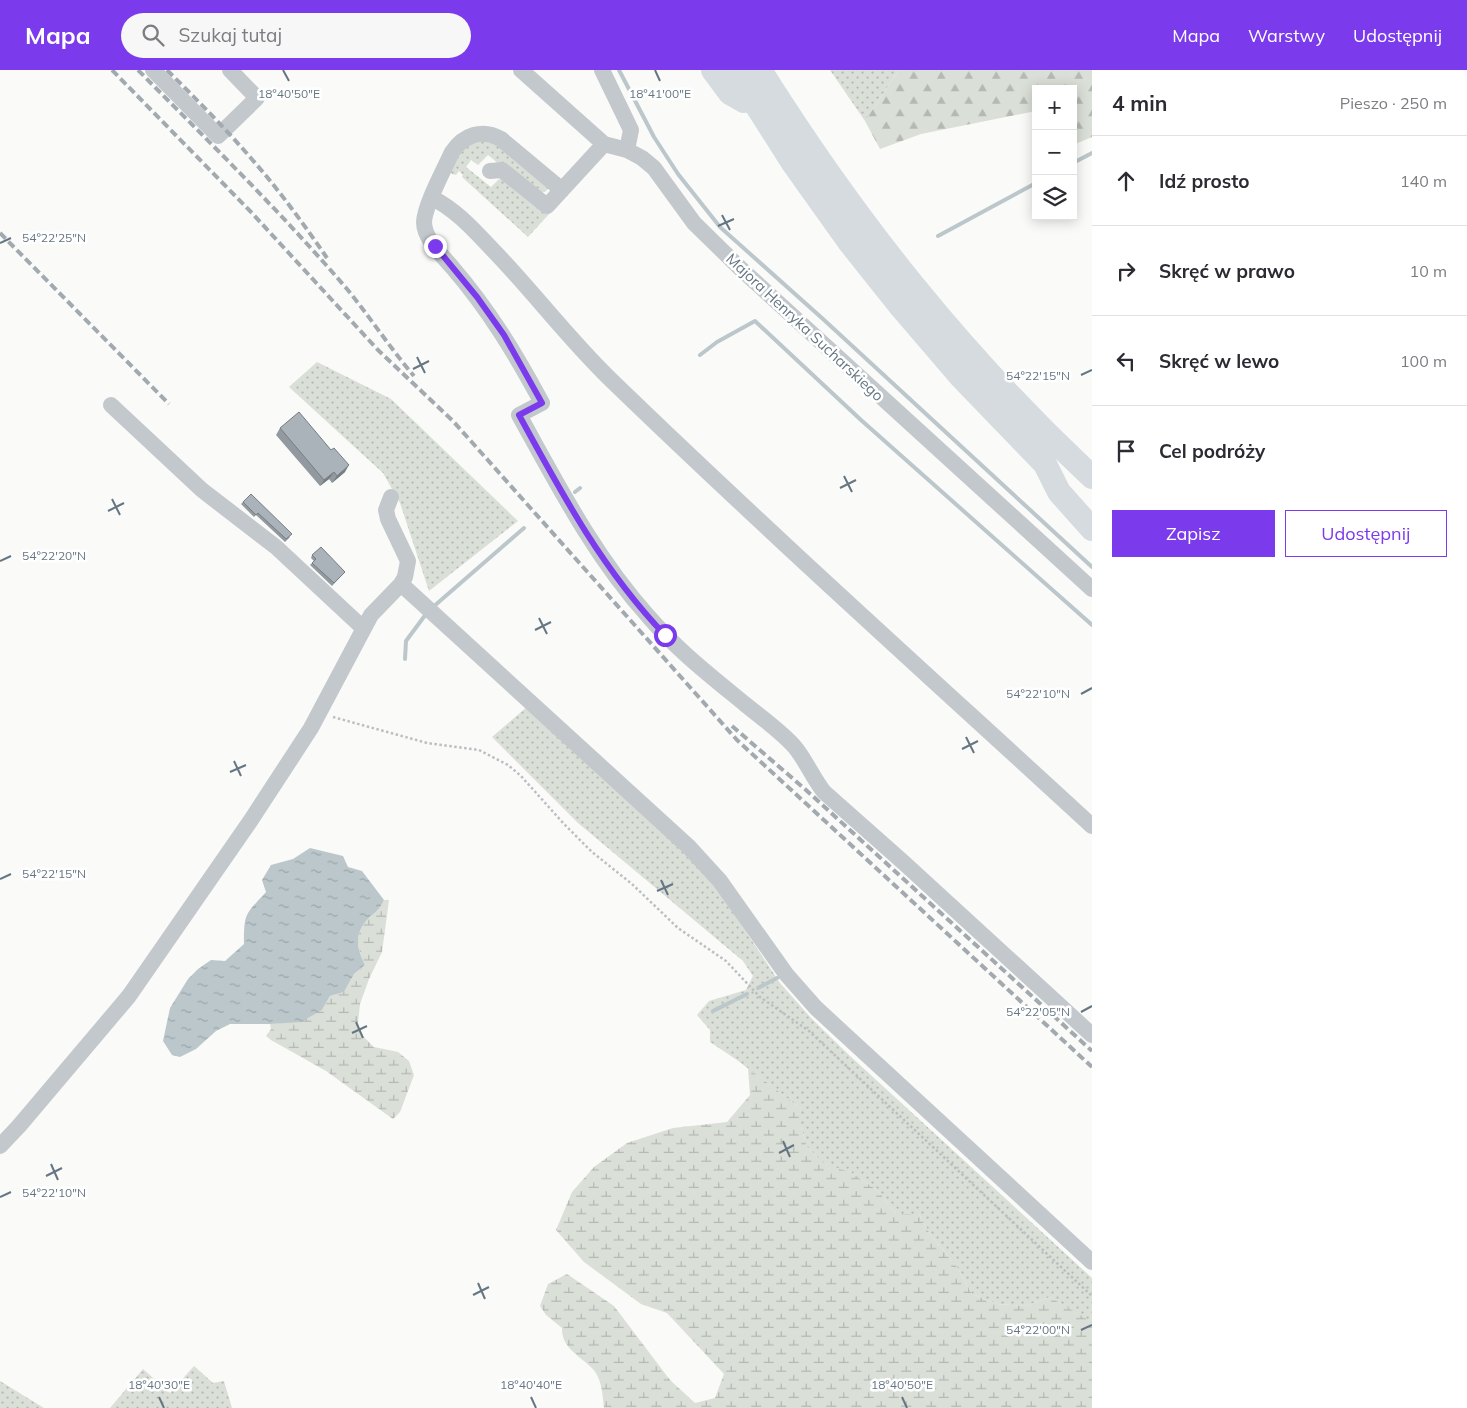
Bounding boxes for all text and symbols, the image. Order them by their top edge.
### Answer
search box [121,13,471,58]
text: Mapa [25,20,91,50]
icon: search [139,21,167,49]
text: Szukaj tutaj [179,23,282,47]
text: Mapa [1172,24,1220,47]
text: Warstwy [1248,24,1325,47]
text: Udostępnij [1353,24,1442,47]
map controls [1032,85,1077,220]
button: + [1032,85,1077,130]
text: 18°40'50"E [258,86,320,101]
text: 18°41'00"E [629,86,691,101]
text: 4 min [1112,90,1167,116]
text: Pieszo · 250 m [1340,93,1447,113]
button: − [1032,130,1077,175]
icon: ahead [1112,167,1140,195]
text: Idź prosto [1159,169,1250,193]
text: 140 m [1400,171,1447,191]
button: layers [1032,175,1077,220]
text: 54°22'25"N [22,230,86,245]
route end [424,235,447,258]
street label: Majora Henryka Sucharskiego [722,249,888,405]
icon: right [1112,257,1140,285]
text: Skręć w prawo [1159,259,1295,283]
text: 10 m [1410,261,1447,281]
icon: left [1112,347,1140,375]
text: Skręć w lewo [1159,349,1279,373]
text: 100 m [1400,351,1447,371]
text: 54°22'15"N [1006,368,1070,383]
icon: arrive [1112,437,1140,465]
text: Cel podróży [1159,439,1265,463]
button: Zapisz [1112,510,1275,557]
button: Udostępnij [1285,510,1447,557]
text: 54°22'20"N [22,548,86,563]
route start [654,624,677,647]
text: 54°22'10"N [1006,686,1070,701]
text: 54°22'15"N [22,866,86,881]
text: 54°22'05"N [1006,1004,1070,1019]
text: 54°22'10"N [22,1185,86,1200]
text: 54°22'00"N [1006,1322,1070,1337]
text: 18°40'30"E [128,1377,190,1392]
text: 18°40'40"E [500,1377,562,1392]
text: 18°40'50"E [871,1377,933,1392]

